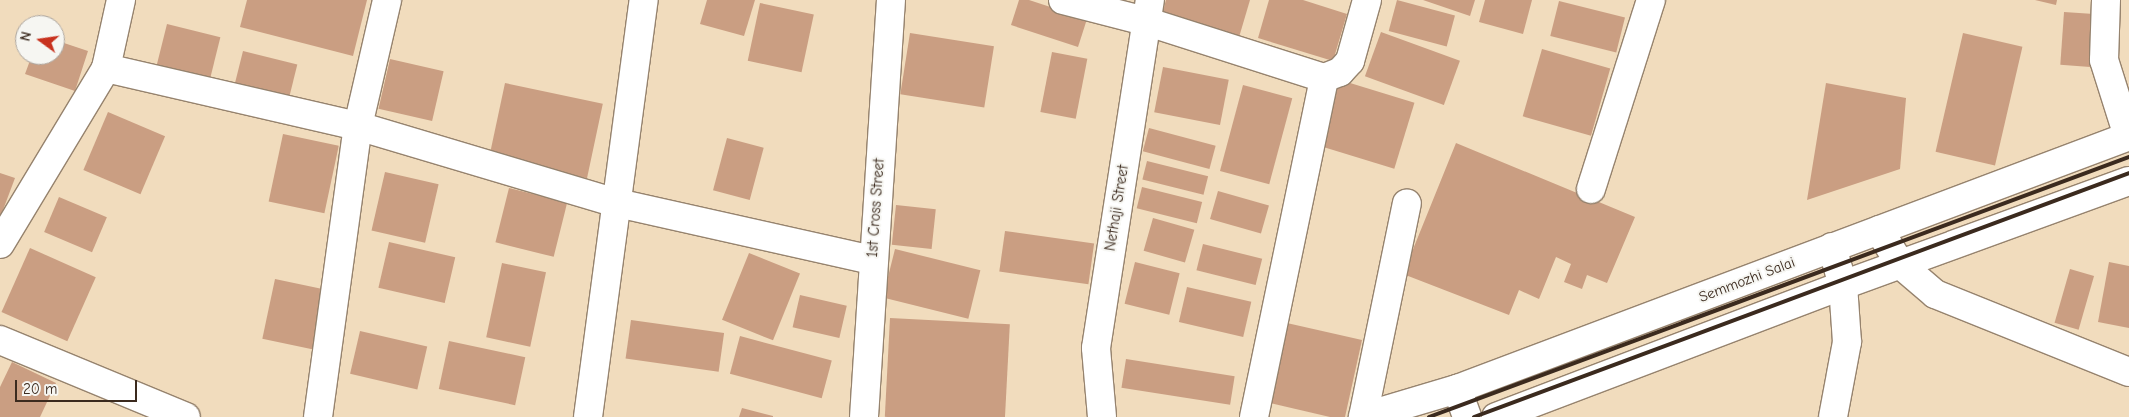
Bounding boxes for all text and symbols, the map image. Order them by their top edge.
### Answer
north arrow [15,15,65,65]
text: N [17,30,35,43]
street label: 1st Cross Street [864,158,888,258]
street label: Nethaji Street [1101,164,1133,252]
street label: Semmozhi Salai [1696,253,1798,307]
scale bar [18,370,140,402]
text: 20 m [23,380,57,398]

